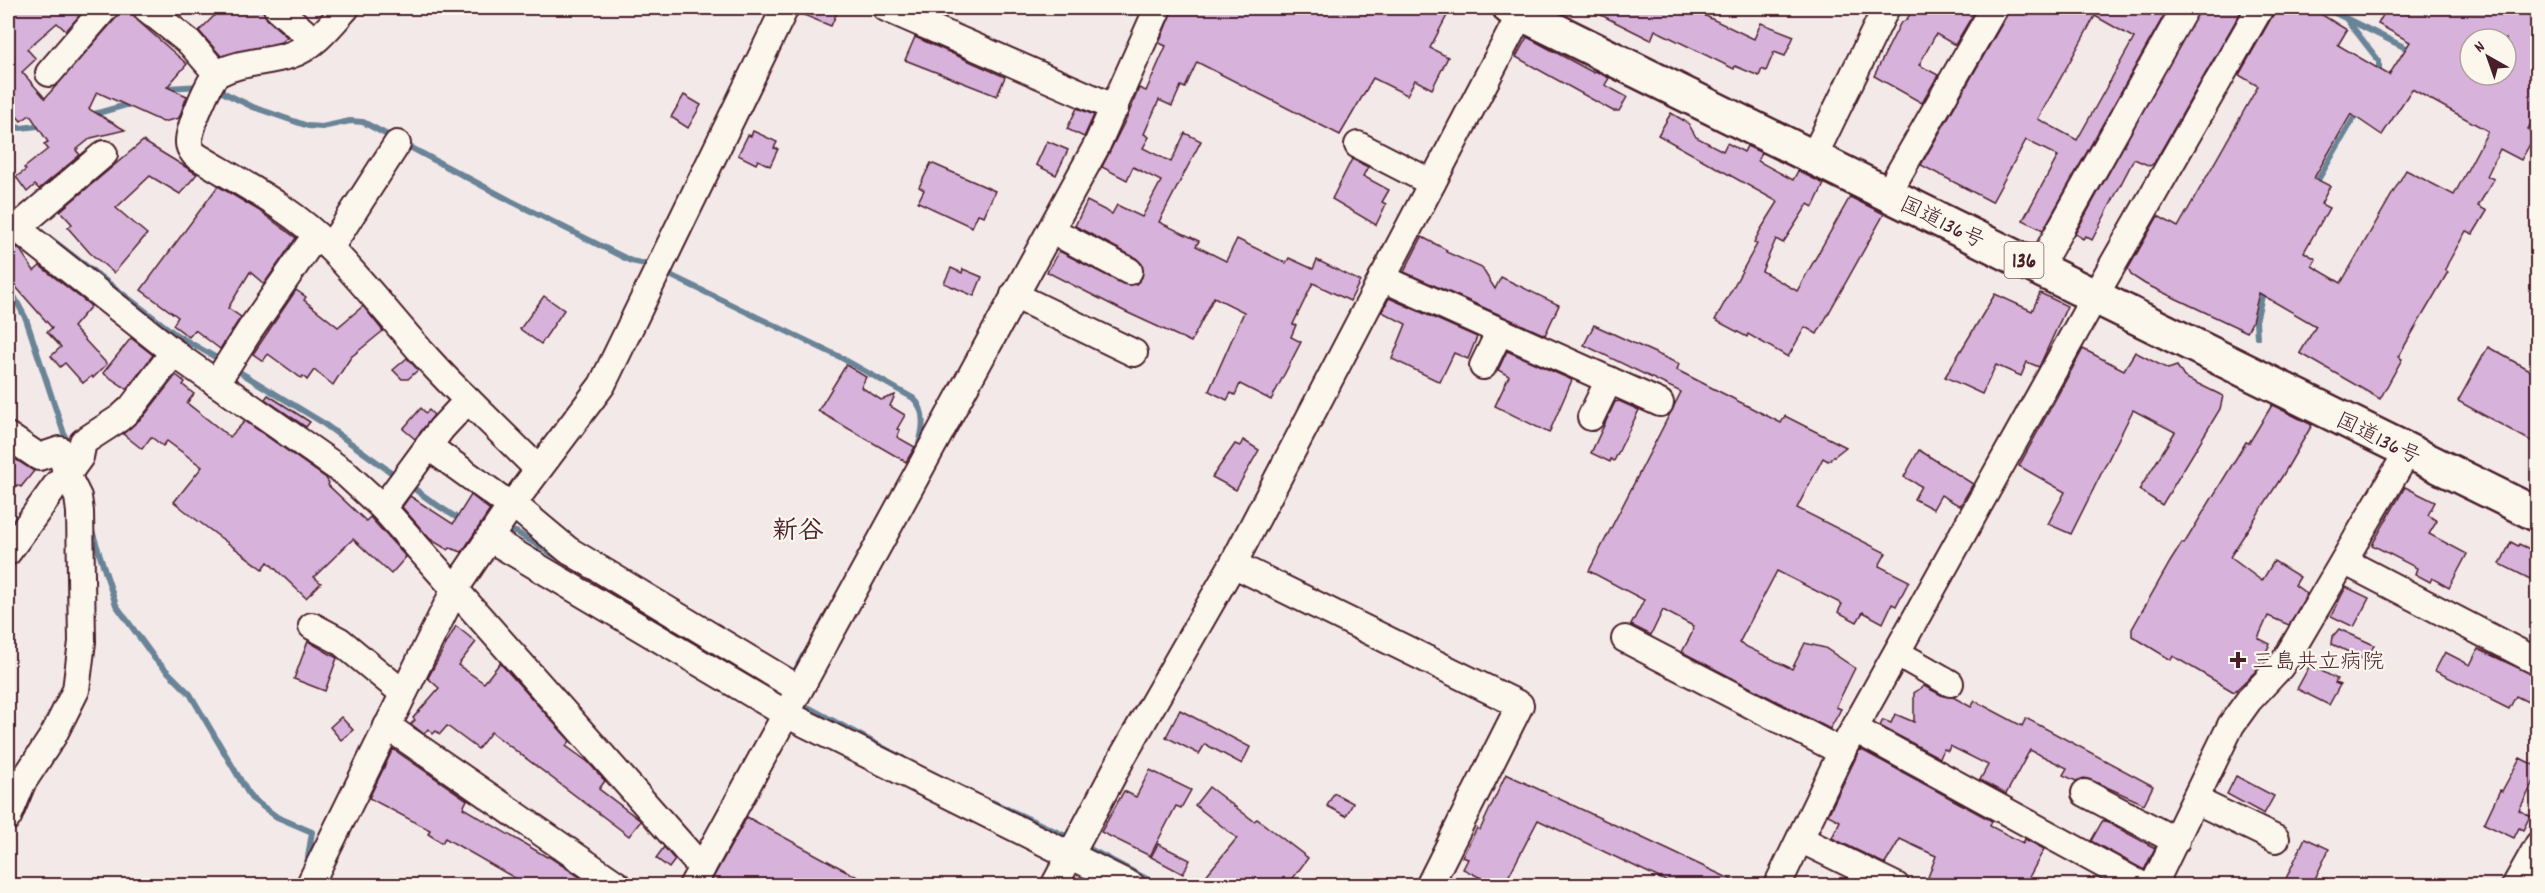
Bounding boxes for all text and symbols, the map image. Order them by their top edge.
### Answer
north arrow [2458,27,2518,87]
text: N [2470,36,2490,59]
street label: 国道136号 [1894,190,1989,258]
road number: 136 [2004,242,2044,278]
street label: 国道136号 [2330,406,2425,474]
district label: 新谷 [772,514,824,551]
place label: 三島共立病院 [2252,648,2384,679]
marker: 三島共立病院 [2229,651,2247,669]

